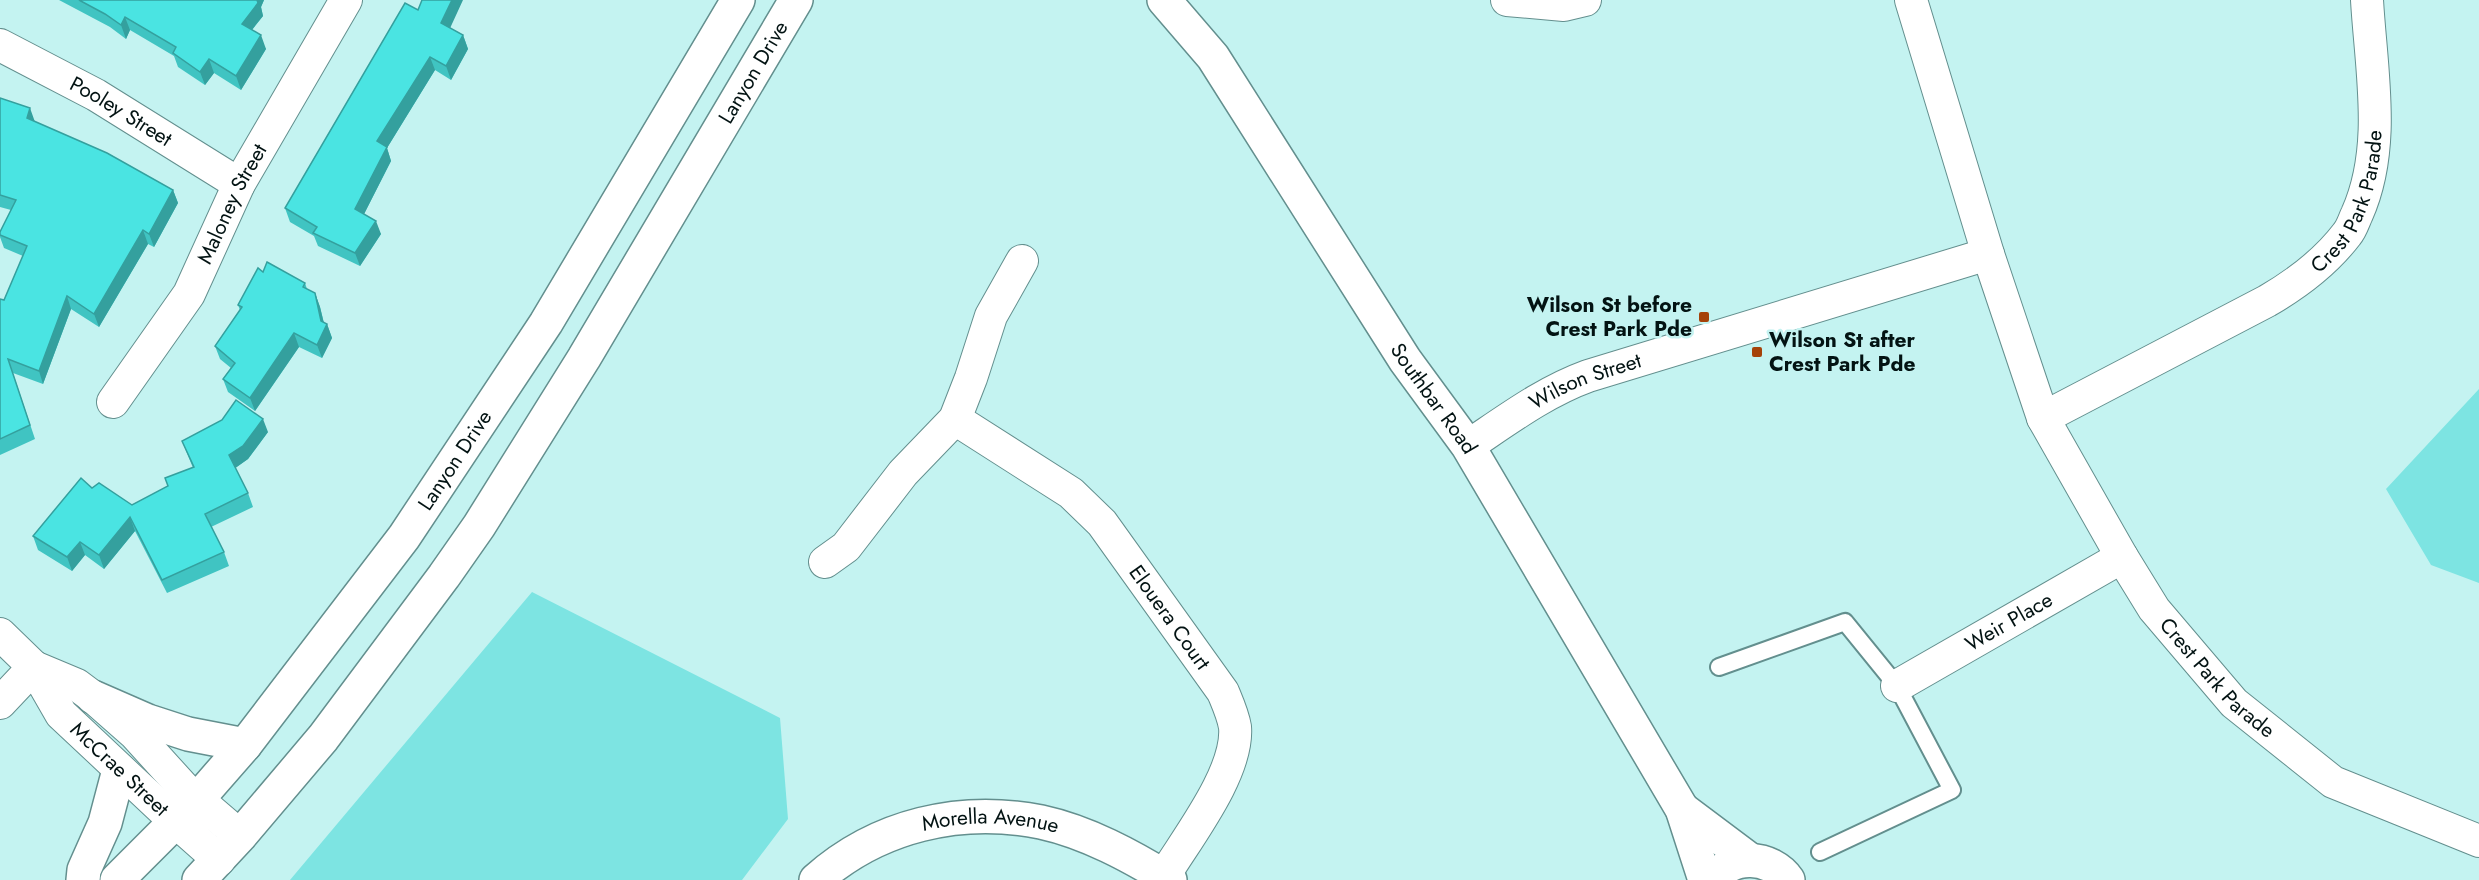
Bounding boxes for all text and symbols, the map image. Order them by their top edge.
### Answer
street label: Lanyon Drive [711,15,795,129]
street label: Pooley Street [65,69,178,154]
street label: Crest Park Parade [2304,129,2390,280]
street label: Maloney Street [190,138,274,269]
place label: Wilson St before Crest Park Pde [1527,290,1692,344]
marker: Wilson St before Crest Park Pde [1697,310,1711,324]
place label: Wilson St after Crest Park Pde [1769,325,1916,379]
street label: Southbar Road [1383,337,1484,460]
marker: Wilson St after Crest Park Pde [1750,345,1764,359]
street label: Wilson Street [1524,346,1645,417]
street label: Lanyon Drive [411,404,499,516]
street label: Elouera Court [1122,559,1218,676]
street label: Weir Place [1960,585,2058,659]
street label: Crest Park Parade [2152,611,2282,745]
street label: McCrae Street [63,715,176,823]
street label: Morella Avenue [919,801,1063,841]

